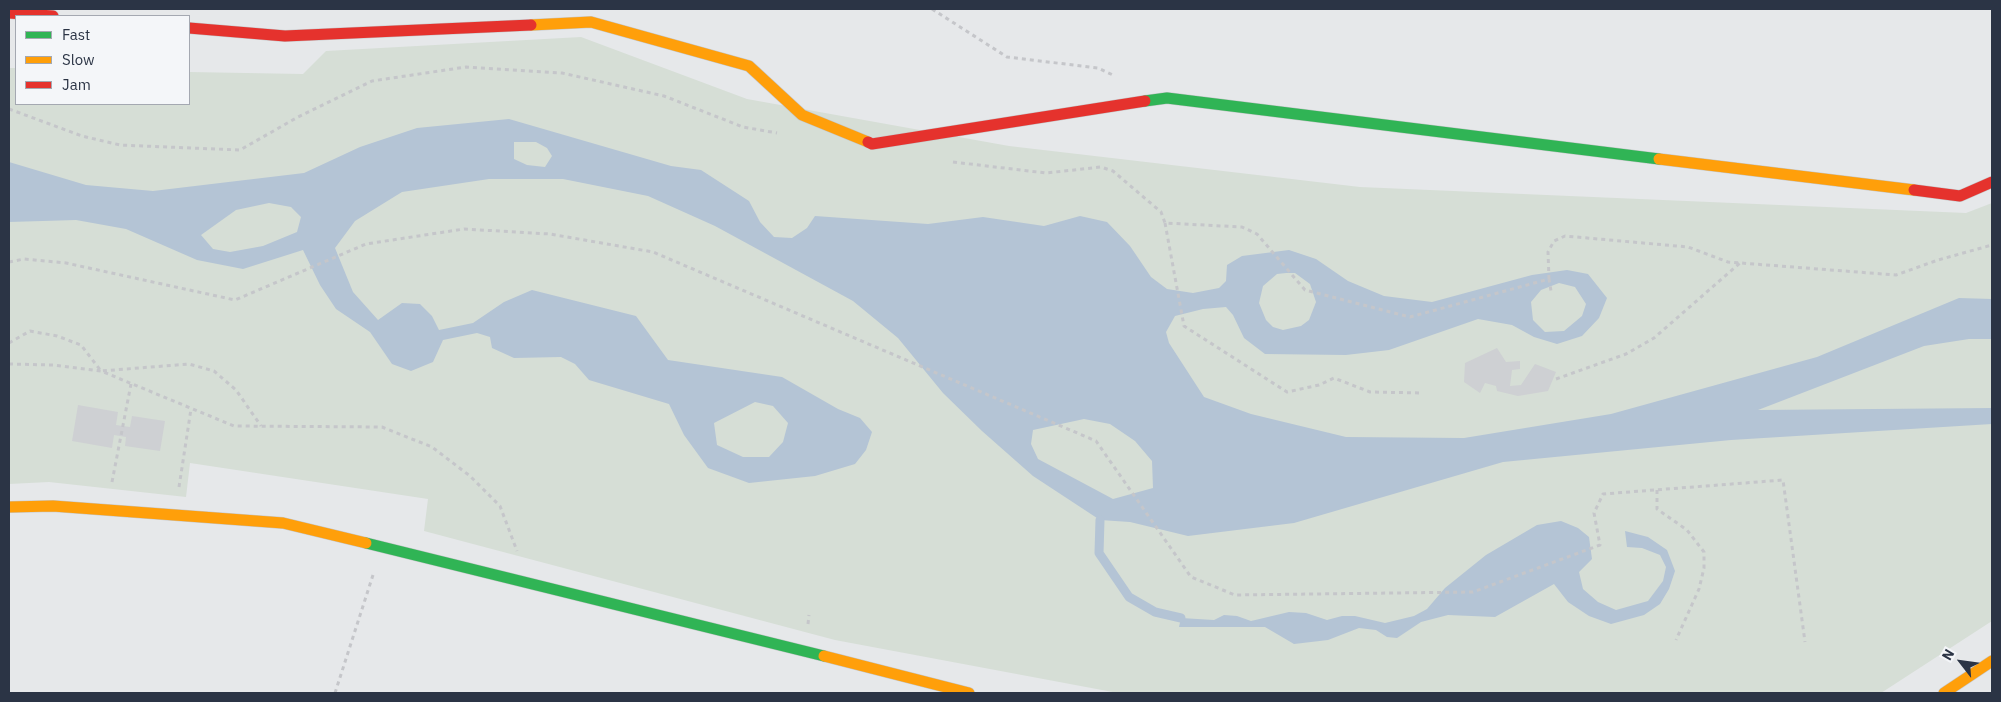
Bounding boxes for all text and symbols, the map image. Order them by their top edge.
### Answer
legend [15,15,190,105]
text: Fast [62,25,90,44]
text: Slow [62,50,95,69]
text: Jam [62,75,91,94]
north arrow [1936,637,1986,687]
text: N [1938,646,1958,663]

